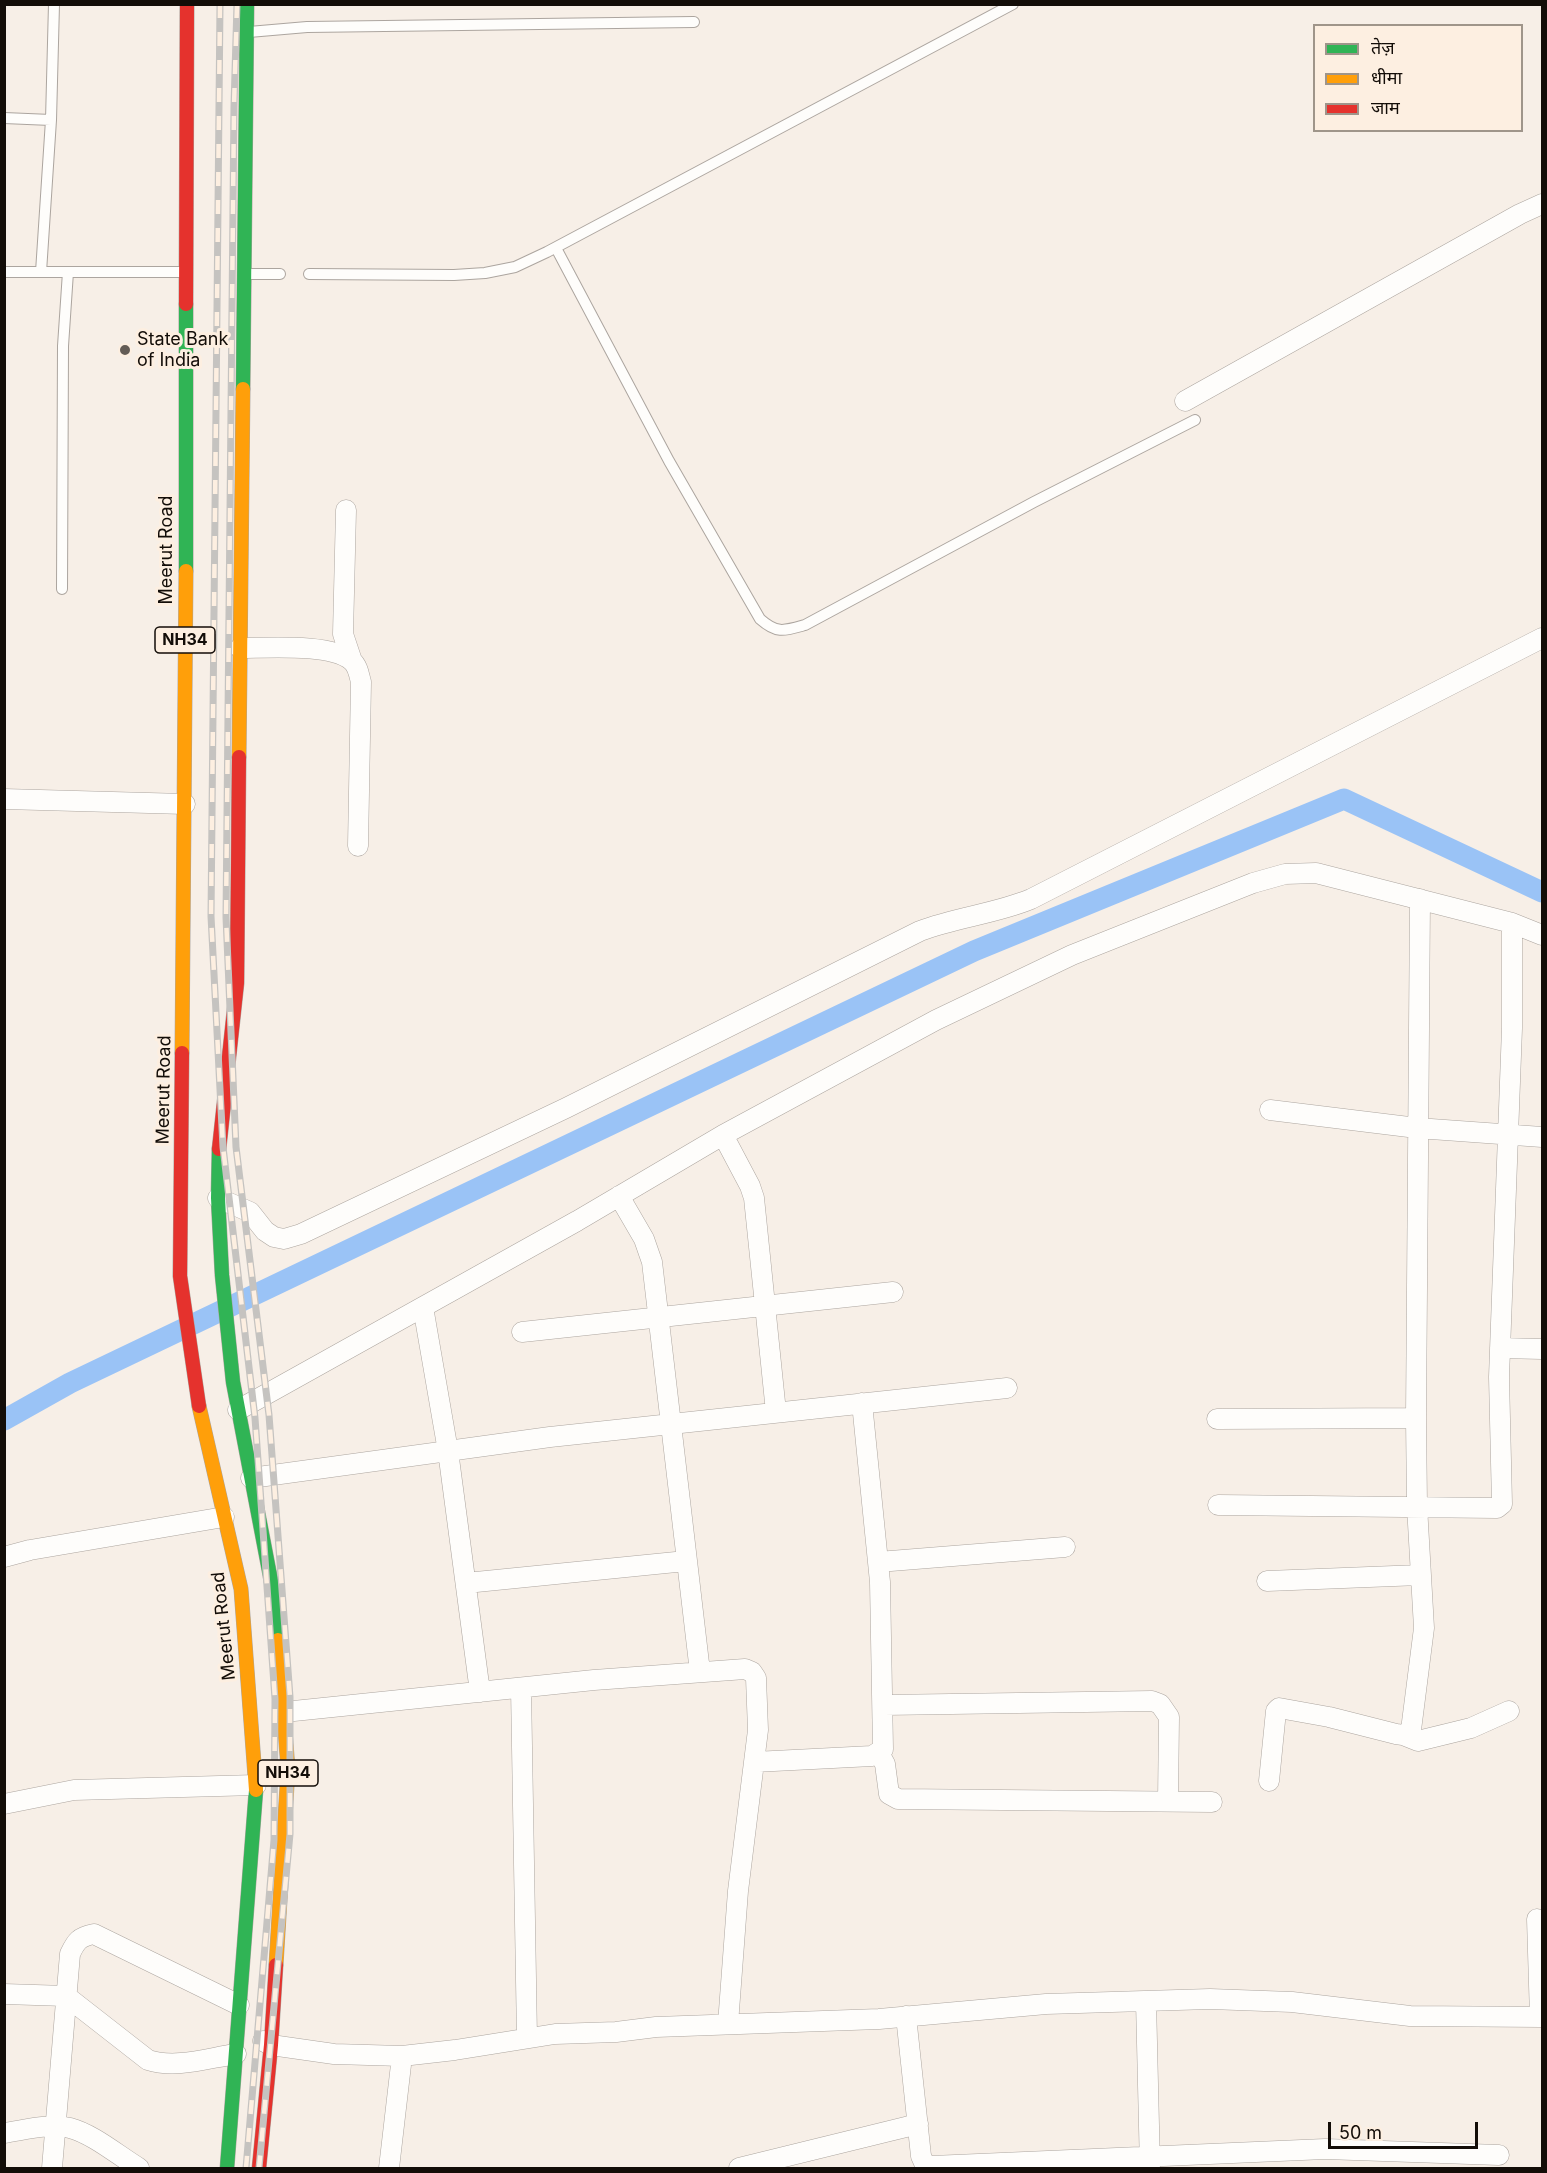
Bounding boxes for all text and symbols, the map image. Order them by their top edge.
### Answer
legend [1313,24,1523,132]
text: तेज़ [1371,37,1395,58]
text: धीमा [1371,67,1402,88]
text: जाम [1371,97,1400,118]
place label: State Bank of India [137,329,228,372]
marker: State Bank of India [118,343,132,357]
street label: Meerut Road [156,495,178,605]
road number: NH34 [155,627,215,653]
street label: Meerut Road [152,1035,176,1145]
street label: Meerut Road [208,1571,240,1681]
road number: NH34 [258,1760,318,1786]
scale bar [1331,2110,1481,2148]
text: 50 m [1339,2122,1382,2143]

